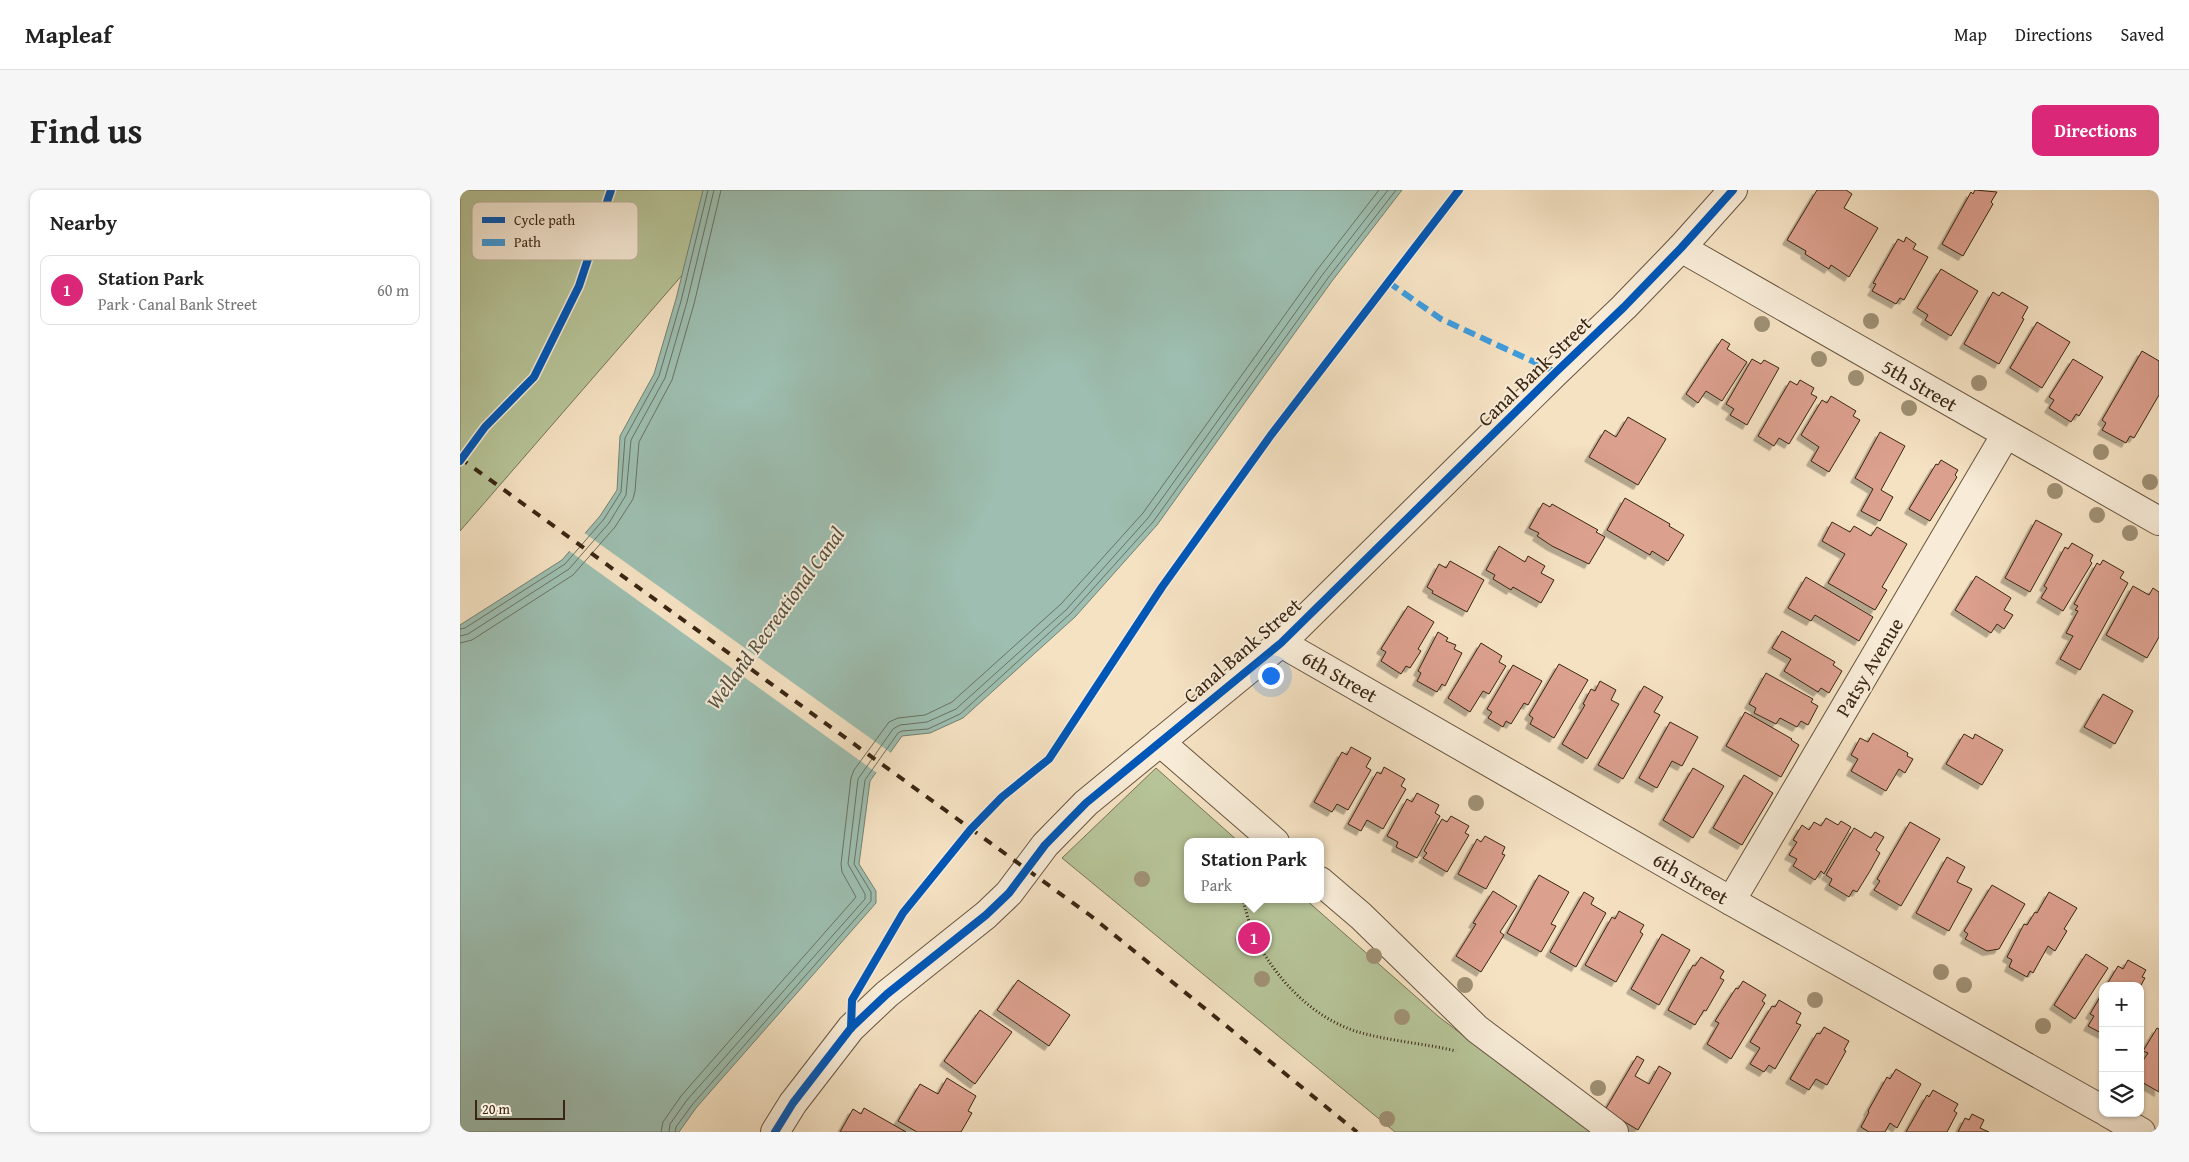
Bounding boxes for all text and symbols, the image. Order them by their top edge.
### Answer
text: Mapleaf [25,17,112,52]
text: Map [1954,21,1987,48]
text: Directions [2015,21,2092,48]
text: Saved [2120,21,2164,48]
text: Find us [30,105,143,156]
button: Directions [2032,105,2159,156]
legend [472,202,638,260]
text: Nearby [50,207,117,238]
text: Cycle path [514,210,575,230]
text: Path [514,232,541,252]
text: Station Park [98,264,204,292]
text: 1 [63,278,71,302]
text: 60 m [377,278,409,302]
text: Park · Canal Bank Street [98,292,257,316]
street label: Canal Bank Street [1471,309,1597,433]
street label: 5th Street [1877,352,1963,418]
water label: Welland Recreational Canal [698,520,852,716]
street label: Canal Bank Street [1177,590,1307,710]
street label: Patsy Avenue [1828,612,1910,722]
street label: 6th Street [1297,643,1383,709]
your location [1258,663,1284,689]
popup [1184,838,1324,903]
text: Station Park [1201,845,1307,873]
street label: 6th Street [1648,845,1734,911]
text: Park [1201,873,1232,897]
pin: 1 [1238,919,1270,957]
map controls [2099,982,2144,1117]
button: + [2099,982,2144,1027]
button: − [2099,1027,2144,1072]
button: layers [2099,1072,2144,1117]
scale bar [475,1097,565,1120]
text: 20 m [482,1099,510,1119]

